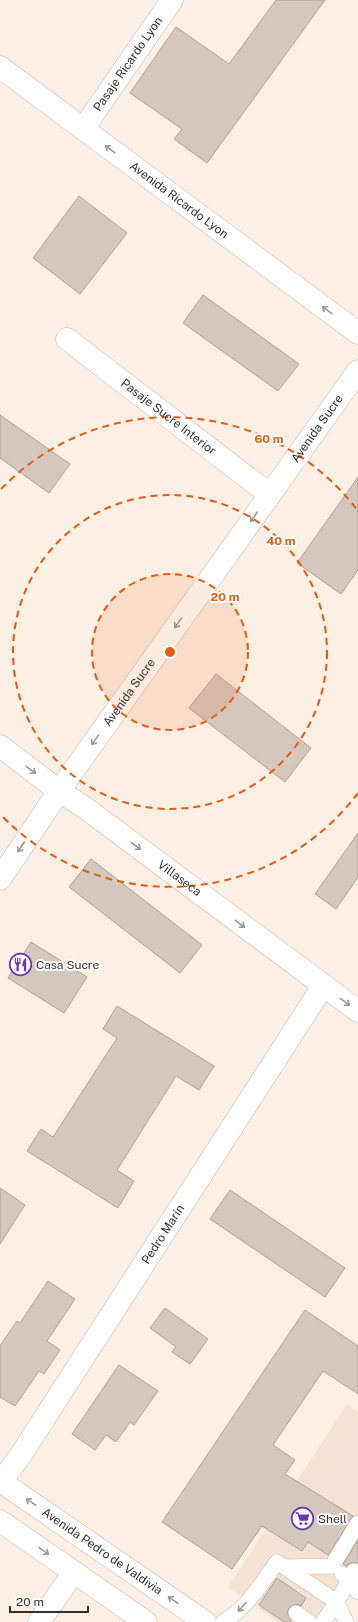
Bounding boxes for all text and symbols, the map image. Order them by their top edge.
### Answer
street label: Pasaje Ricardo Lyon [90,14,165,114]
one-way arrow [105,144,116,153]
street label: Avenida Ricardo Lyon [127,159,231,241]
one-way arrow [321,305,332,314]
street label: Pasaje Sucre Interior [118,376,219,458]
street label: Avenida Sucre [288,392,346,465]
text: 60 m [254,432,284,446]
one-way arrow [249,511,258,522]
text: 40 m [266,534,296,548]
text: 20 m [211,590,240,604]
one-way arrow [174,617,182,628]
centre of rings [163,645,177,659]
street label: Avenida Sucre [100,656,158,729]
one-way arrow [91,734,99,745]
one-way arrow [25,766,36,774]
one-way arrow [17,841,25,852]
one-way arrow [131,842,142,850]
street label: Villaseca [155,857,204,899]
one-way arrow [235,920,246,928]
restaurant icon: Casa Sucre [7,952,33,978]
place label: Casa Sucre [36,958,99,972]
one-way arrow [339,998,350,1006]
street label: Pedro Marín [139,1202,187,1267]
one-way arrow [26,1498,37,1506]
street label: Avenida Pedro de Valdivia [39,1505,165,1598]
supermarket icon: Shell [290,1506,316,1532]
place label: Shell [318,1512,347,1526]
one-way arrow [38,1547,49,1555]
scale bar [10,1588,88,1614]
text: 20 m [16,1595,44,1609]
one-way arrow [168,1596,179,1604]
one-way arrow [237,1602,247,1612]

